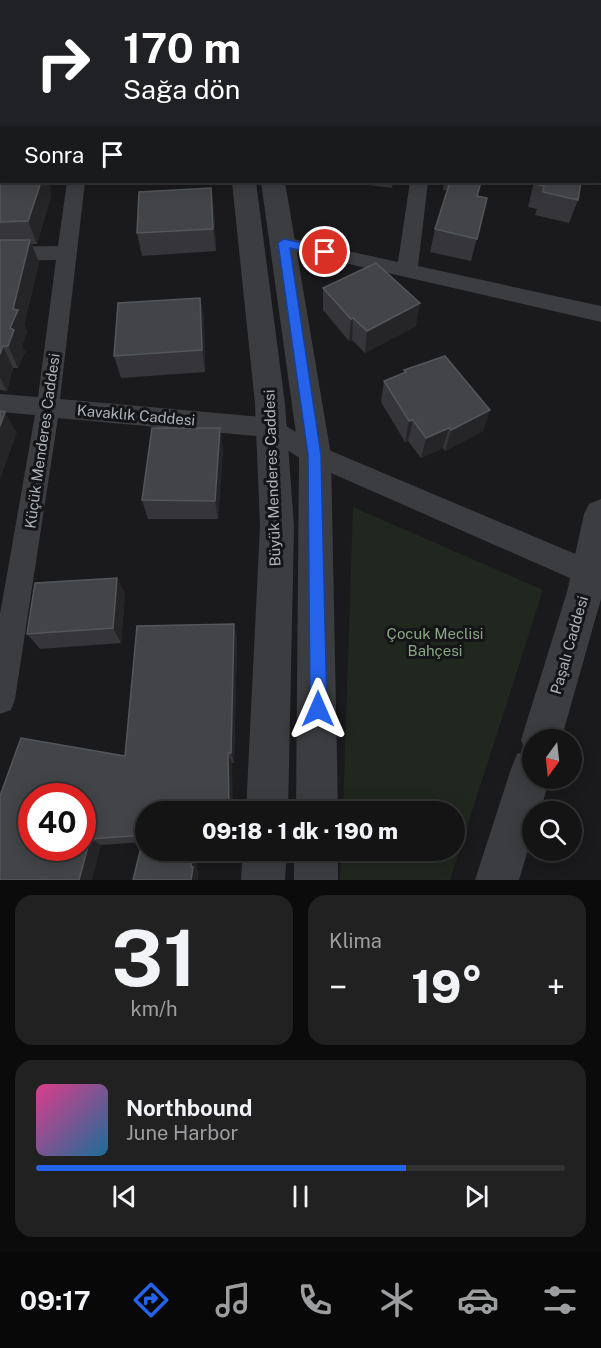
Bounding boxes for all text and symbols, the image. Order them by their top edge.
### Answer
text: 170 m [123,23,241,72]
icon: right [24,24,102,102]
text: Sağa dön [123,73,240,105]
icon: arrive [96,138,129,171]
text: Sonra [24,142,84,168]
pin [299,226,350,277]
icon: arrive [308,235,341,268]
street label: Küçük Menderes Caddesi [21,352,63,530]
street label: Büyük Menderes Caddesi [260,389,284,567]
street label: Kavaklık Caddesi [76,401,196,429]
street label: Paşalı Caddesi [547,594,591,696]
park label: Çocuk Meclisi Bahçesi [387,625,483,659]
position arrow [286,677,350,741]
north arrow [522,729,582,789]
map controls [522,729,582,861]
speed limit sign: 40 [18,783,96,861]
button: search [522,801,582,861]
text: 09:18 · 1 dk · 190 m [202,818,398,844]
text: 31 [111,912,197,1004]
text: Klima [329,929,382,953]
text: 19° [411,960,483,1013]
text: − [329,968,347,1006]
text: + [547,968,565,1006]
text: km/h [130,997,178,1021]
text: Northbound [126,1095,252,1121]
text: June Harbor [126,1121,238,1145]
icon: previous [108,1180,141,1213]
icon: pause [284,1180,317,1213]
icon: next [460,1180,493,1213]
icon: directions [130,1279,172,1321]
icon: music [212,1279,254,1321]
icon: phone [294,1279,336,1321]
icon: climate [376,1279,418,1321]
icon: car [457,1279,499,1321]
icon: filters [539,1279,581,1321]
text: 09:17 [20,1284,91,1316]

